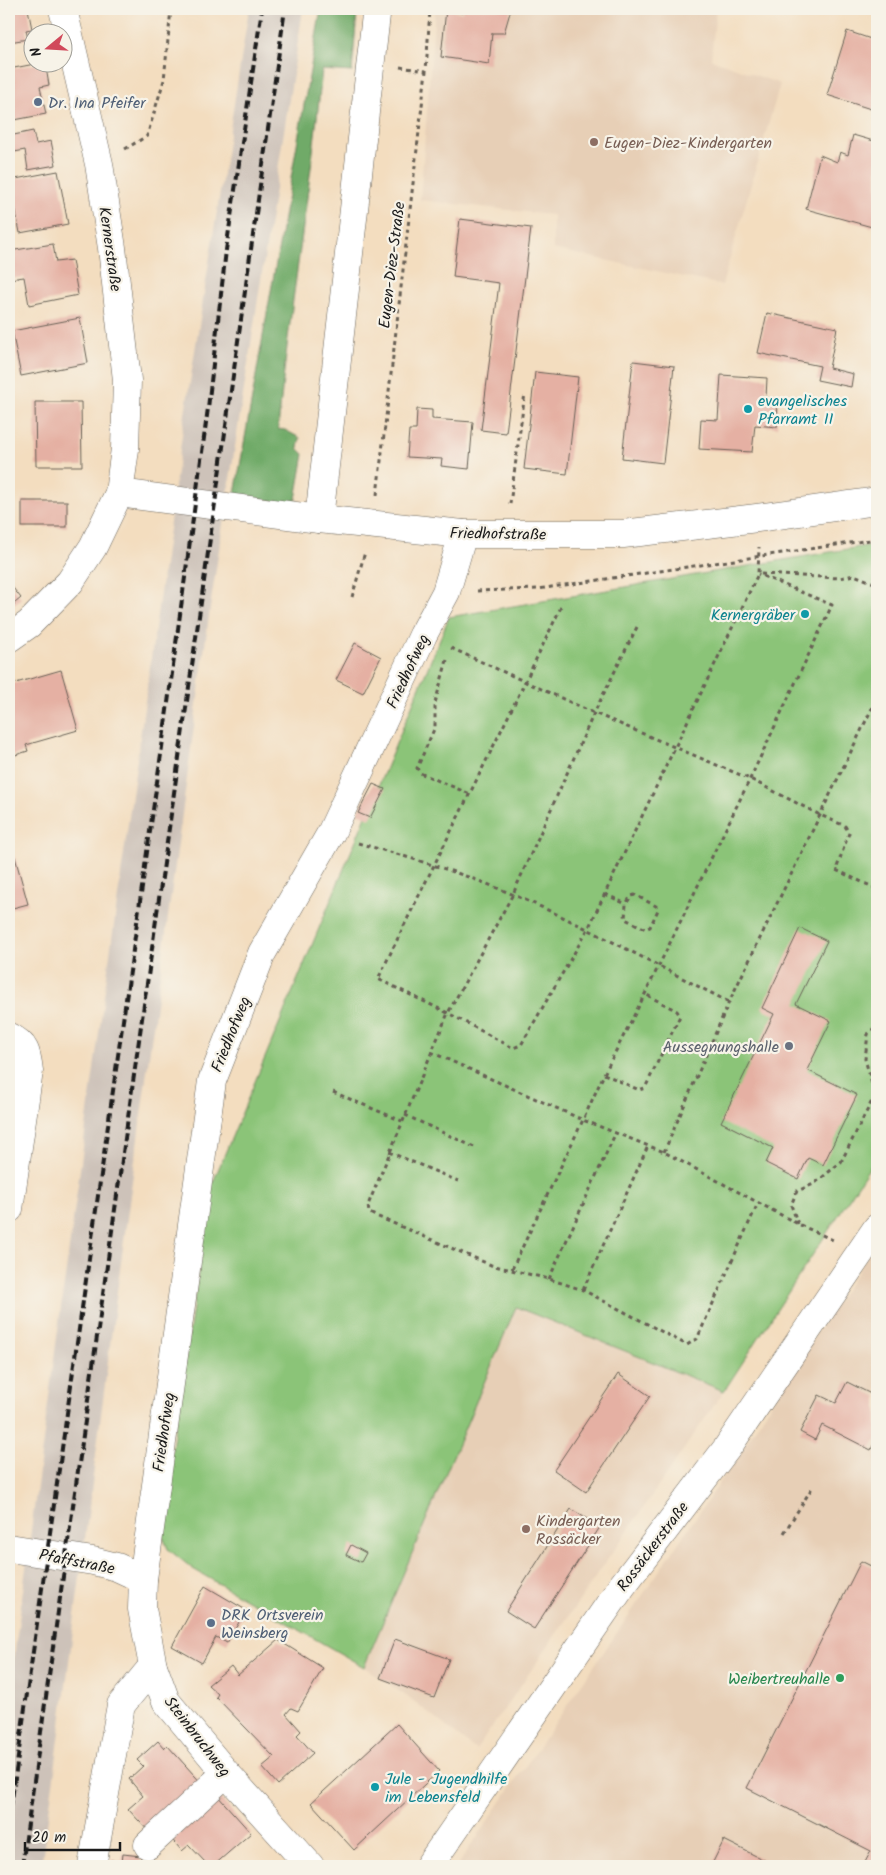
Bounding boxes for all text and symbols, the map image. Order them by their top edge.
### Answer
north arrow [22,22,72,72]
text: N [25,44,48,59]
place label: Dr. Ina Pfeifer [48,91,147,116]
marker: Dr. Ina Pfeifer [32,96,44,108]
place label: Eugen-Diez-Kindergarten [604,131,772,156]
marker: Eugen-Diez-Kindergarten [588,136,600,148]
street label: Eugen-Diez-Straße [372,200,413,330]
street label: Kernerstraße [91,205,128,293]
place label: evangelisches Pfarramt II [758,389,847,432]
marker: evangelisches Pfarramt II [742,403,754,415]
street label: Friedhofstraße [449,521,547,548]
place label: Kernergräber [711,603,797,628]
marker: Kernergräber [799,608,811,620]
street label: Friedhofweg [380,630,437,713]
street label: Friedhofweg [205,993,258,1076]
place label: Aussegnungshalle [663,1035,779,1060]
marker: Aussegnungshalle [783,1040,795,1052]
street label: Friedhofweg [147,1391,182,1474]
street label: Rossäckerstraße [611,1497,695,1597]
place label: Kindergarten Rossäcker [536,1509,621,1552]
marker: Kindergarten Rossäcker [520,1523,532,1535]
street label: Pfaffstraße [37,1543,117,1582]
place label: DRK Ortsverein Weinsberg [221,1603,323,1646]
marker: DRK Ortsverein Weinsberg [205,1617,217,1629]
place label: Weibertreuhalle [728,1667,830,1692]
marker: Weibertreuhalle [834,1672,846,1684]
street label: Steinbruchweg [157,1691,236,1783]
place label: Jule - Jugendhilfe im Lebensfeld [385,1767,508,1810]
marker: Jule - Jugendhilfe im Lebensfeld [369,1781,381,1793]
scale bar [25,1820,120,1852]
text: 20 m [32,1826,66,1850]

